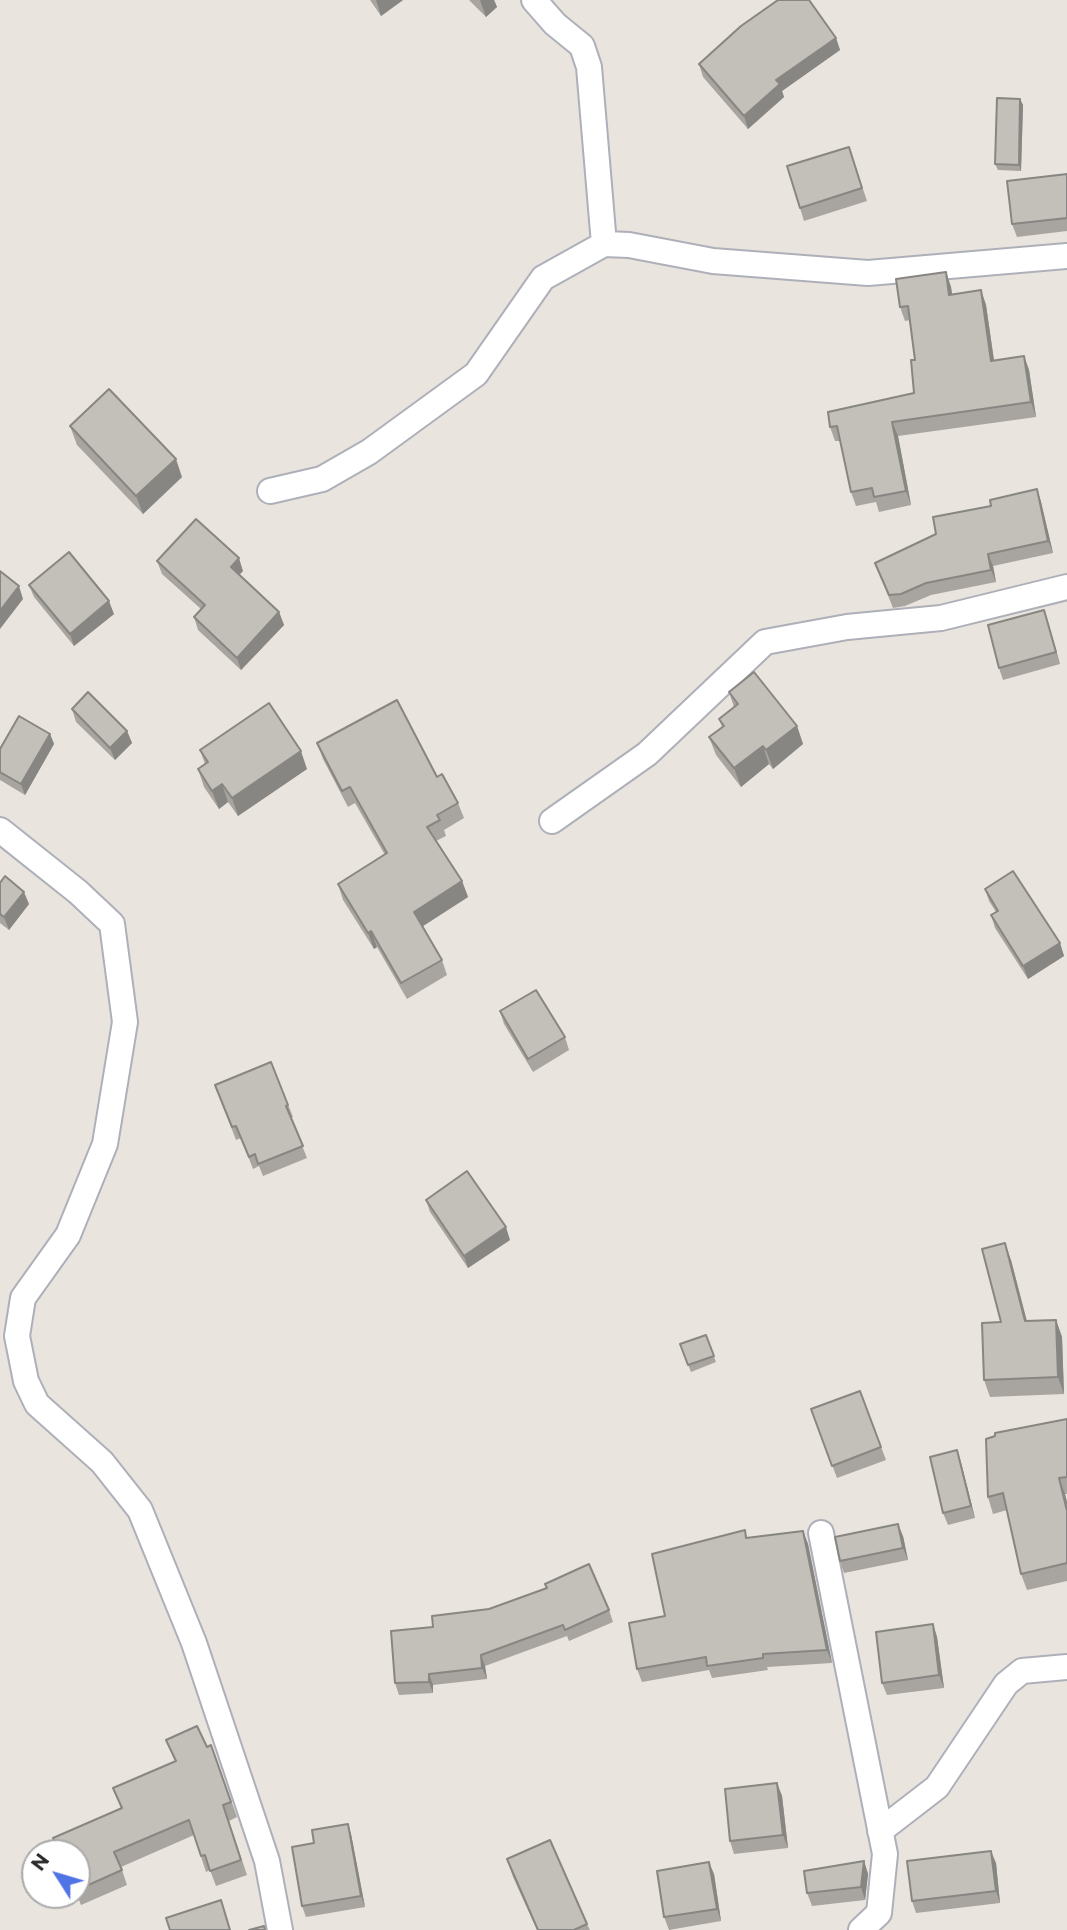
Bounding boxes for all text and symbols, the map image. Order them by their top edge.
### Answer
north arrow [21,1839,91,1909]
text: N [27,1849,54,1875]

